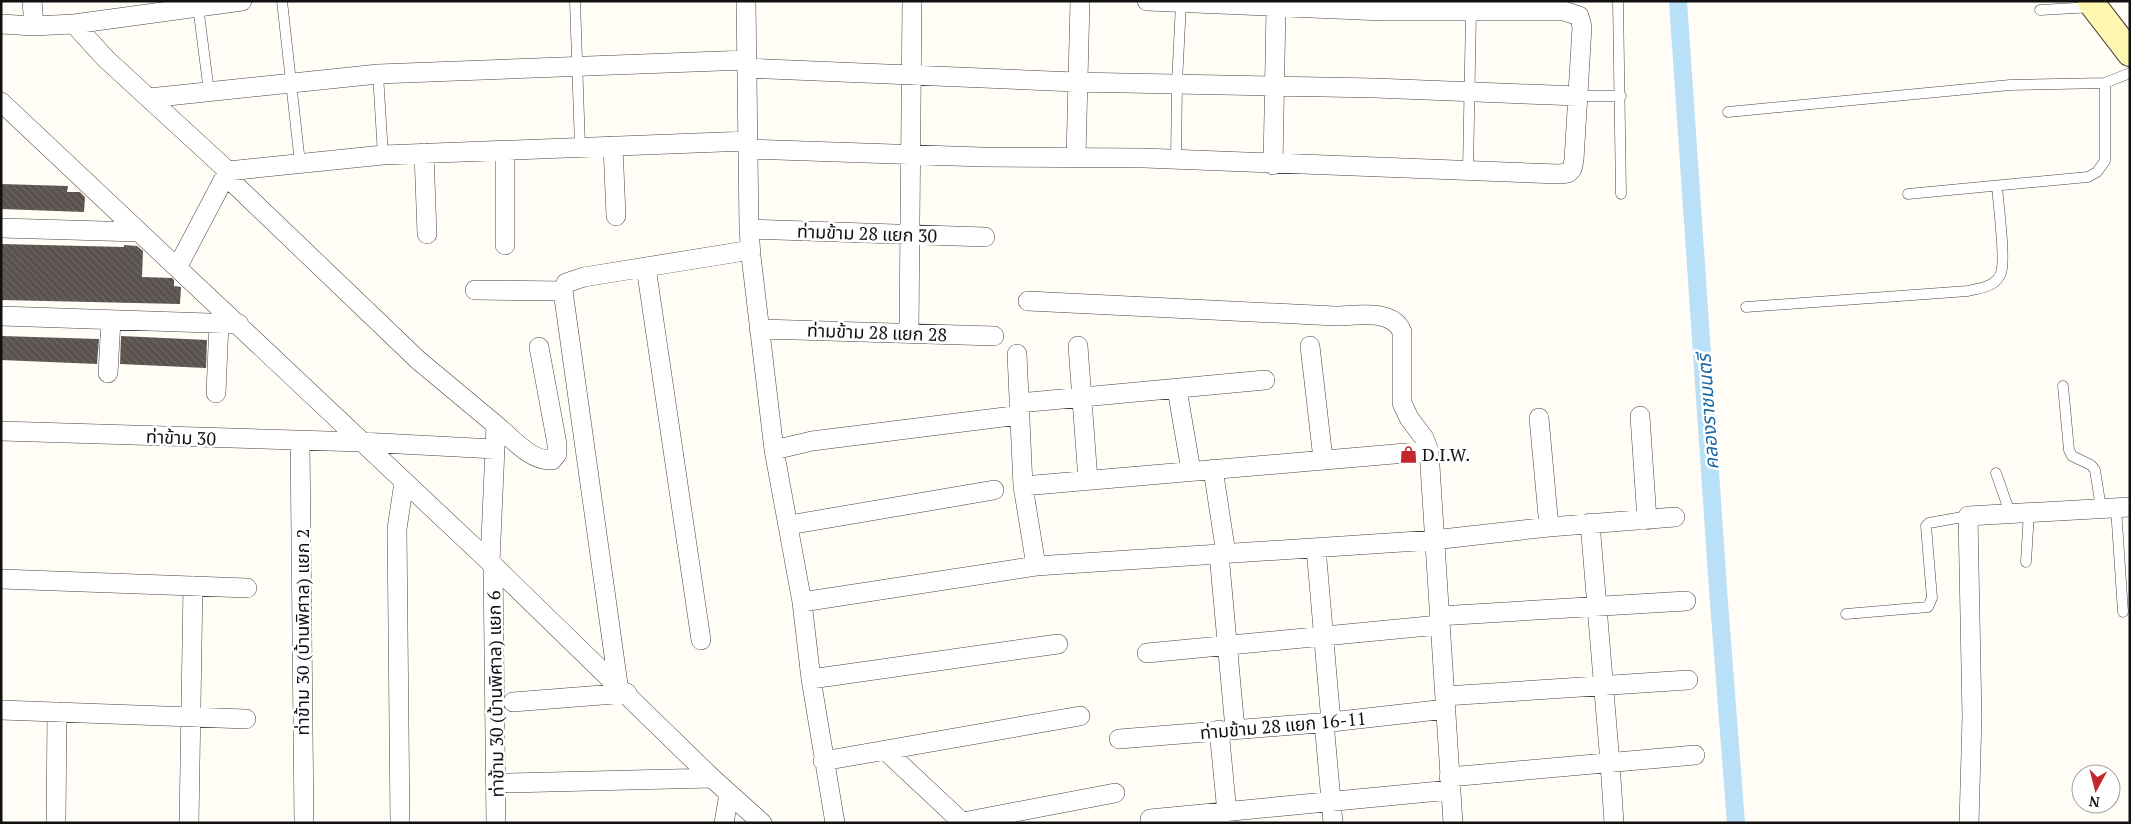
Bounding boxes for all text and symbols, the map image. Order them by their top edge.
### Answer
street label: ท่ามข้าม 28 แยก 30 [797,219,937,247]
street label: ท่ามข้าม 28 แยก 28 [807,318,947,346]
water label: คลองราชมนตรี [1690,349,1724,471]
street label: ท่าข้าม 30 [146,424,216,450]
place label: D.I.W. [1422,442,1470,466]
shop icon: D.I.W. [1398,444,1418,464]
street label: ท่าข้าม 30 (บ้านพิศาล) แยก 2 [290,529,314,735]
street label: ท่าข้าม 30 (บ้านพิศาล) แยก 6 [481,590,509,798]
street label: ท่ามข้าม 28 แยก 16-11 [1199,706,1367,744]
north arrow [2071,764,2121,814]
text: N [2088,792,2101,812]

